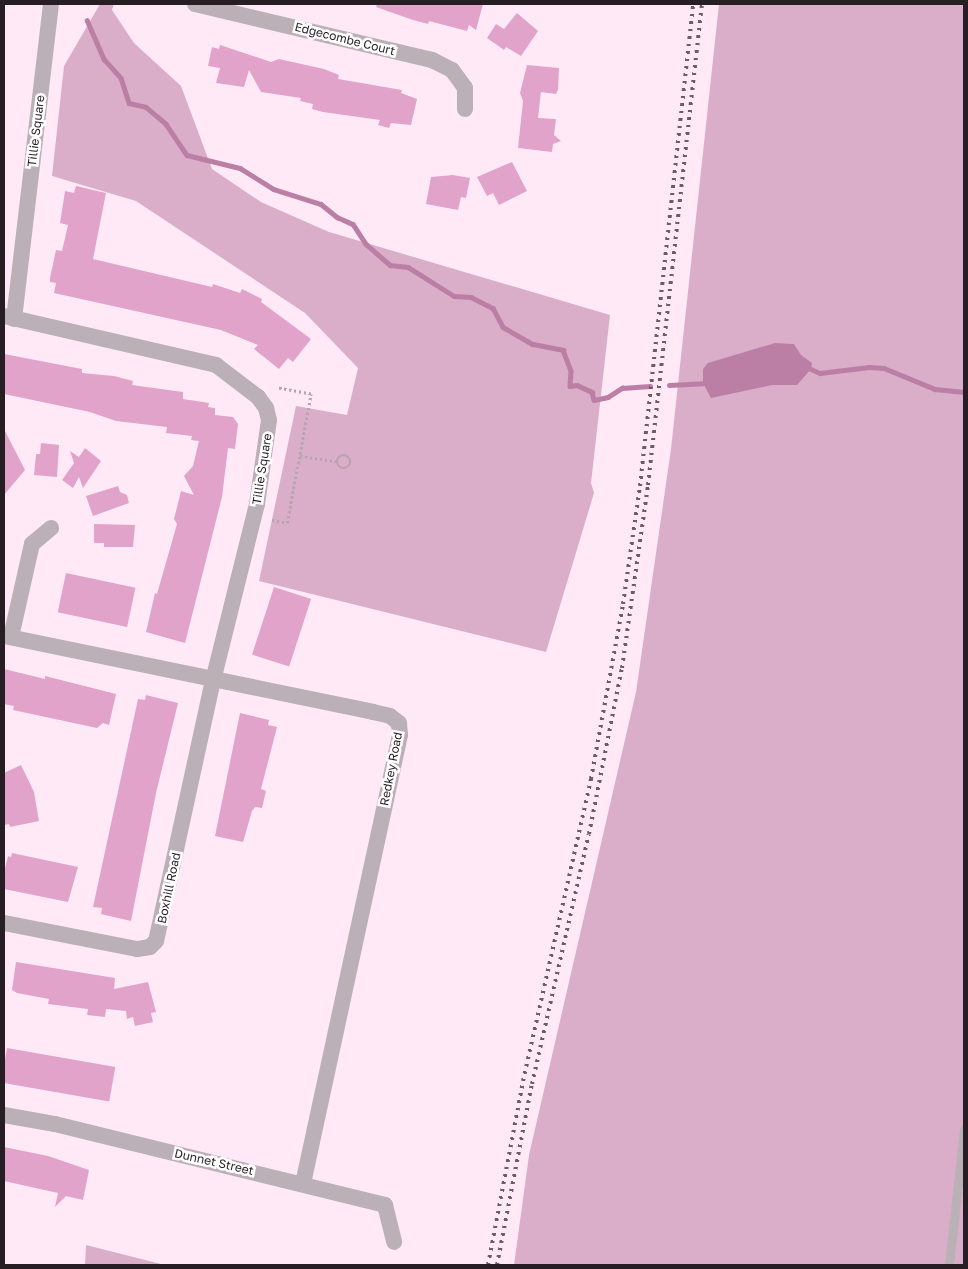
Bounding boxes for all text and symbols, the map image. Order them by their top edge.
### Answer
street label: Edgecombe Court [293,20,397,58]
street label: Tillie Square [24,94,48,168]
street label: Tillie Square [249,432,275,506]
street label: Redkey Road [377,731,405,807]
street label: Boxhill Road [154,851,184,925]
street label: Dunnet Street [173,1146,255,1178]

